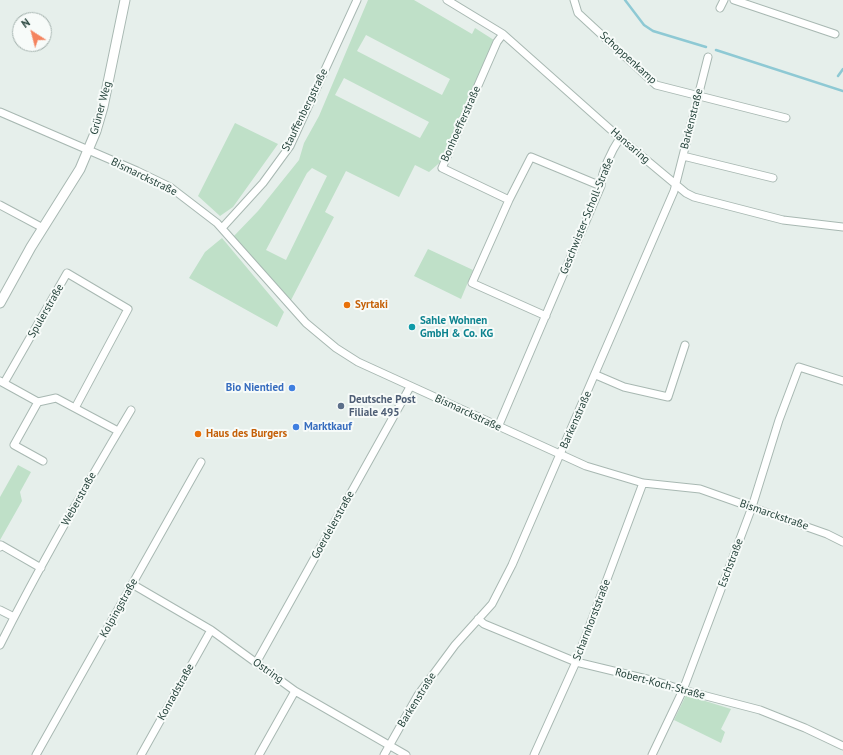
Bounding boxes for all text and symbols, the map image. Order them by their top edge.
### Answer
north arrow [12,12,52,52]
text: N [18,15,33,31]
street label: Schoppenkamp [597,29,659,87]
street label: Stauffenbergstraße [279,67,331,153]
street label: Grüner Weg [88,80,114,136]
street label: Bonhoefferstraße [438,84,484,164]
street label: Barkenstraße [678,87,706,151]
street label: Hansaring [608,125,652,167]
street label: Bismarckstraße [109,155,179,199]
street label: Geschwister-Scholl-Straße [558,156,616,276]
street label: Spulerstraße [25,282,67,340]
place label: Syrtaki [355,298,388,312]
marker: Syrtaki [342,300,352,310]
place label: Sahle Wohnen GmbH & Co. KG [420,314,493,340]
marker: Sahle Wohnen GmbH & Co. KG [407,322,417,332]
place label: Bio Nientied [226,381,284,395]
marker: Bio Nientied [287,383,297,393]
street label: Barkenstraße [557,389,595,451]
street label: Bismarckstraße [433,392,503,434]
place label: Deutsche Post Filiale 495 [349,393,416,419]
marker: Deutsche Post Filiale 495 [336,401,346,411]
place label: Marktkauf [304,420,352,434]
marker: Marktkauf [291,422,301,432]
place label: Haus des Burgers [206,427,287,441]
marker: Haus des Burgers [193,429,203,439]
street label: Weberstraße [59,470,99,528]
street label: Goerdelerstraße [309,489,357,561]
street label: Bismarckstraße [738,497,810,533]
street label: Eschstraße [716,537,746,589]
street label: Kolpingstraße [97,576,141,640]
street label: Scharnhorststraße [570,578,614,662]
street label: Ostring [250,656,286,686]
street label: Konradstraße [155,661,197,723]
street label: Robert-Koch-Straße [614,666,706,702]
street label: Barkenstraße [395,670,439,730]

